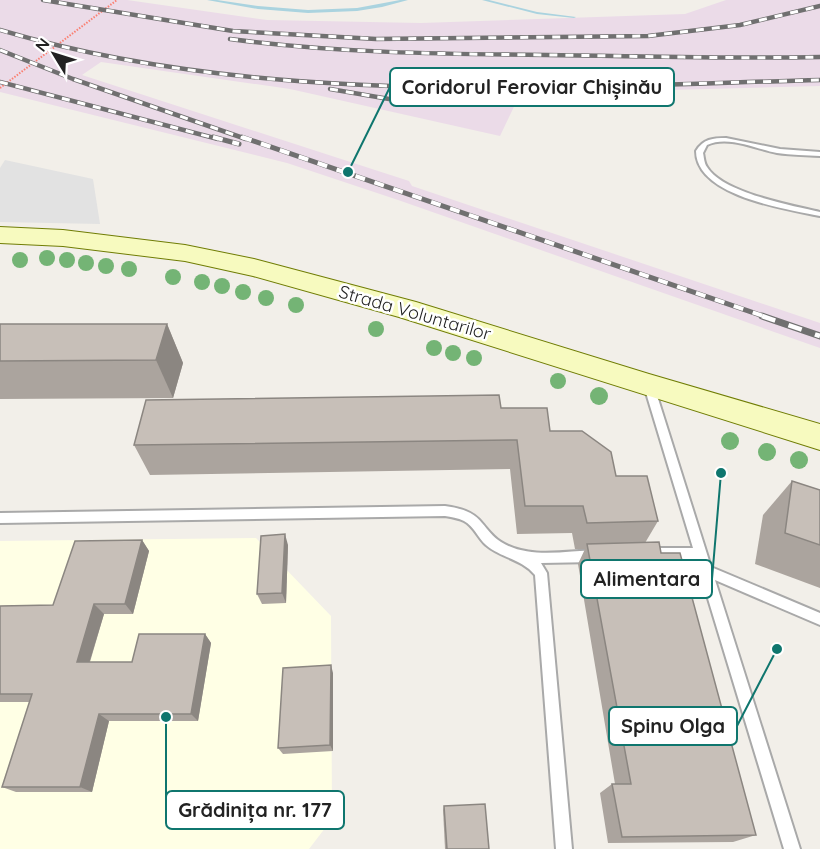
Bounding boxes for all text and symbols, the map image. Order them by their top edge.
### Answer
north arrow [24,24,84,84]
text: N [31,34,54,56]
callout: Coridorul Feroviar Chișinău [390,68,674,106]
text: Coridorul Feroviar Chișinău [402,74,662,100]
street label: Strada Voluntarilor [336,280,494,345]
callout: Alimentara [581,560,712,598]
text: Alimentara [594,566,700,591]
callout: Spinu Olga [609,707,737,745]
text: Spinu Olga [621,713,725,738]
callout: Grădinița nr. 177 [166,791,344,829]
text: Grădinița nr. 177 [178,797,332,823]

